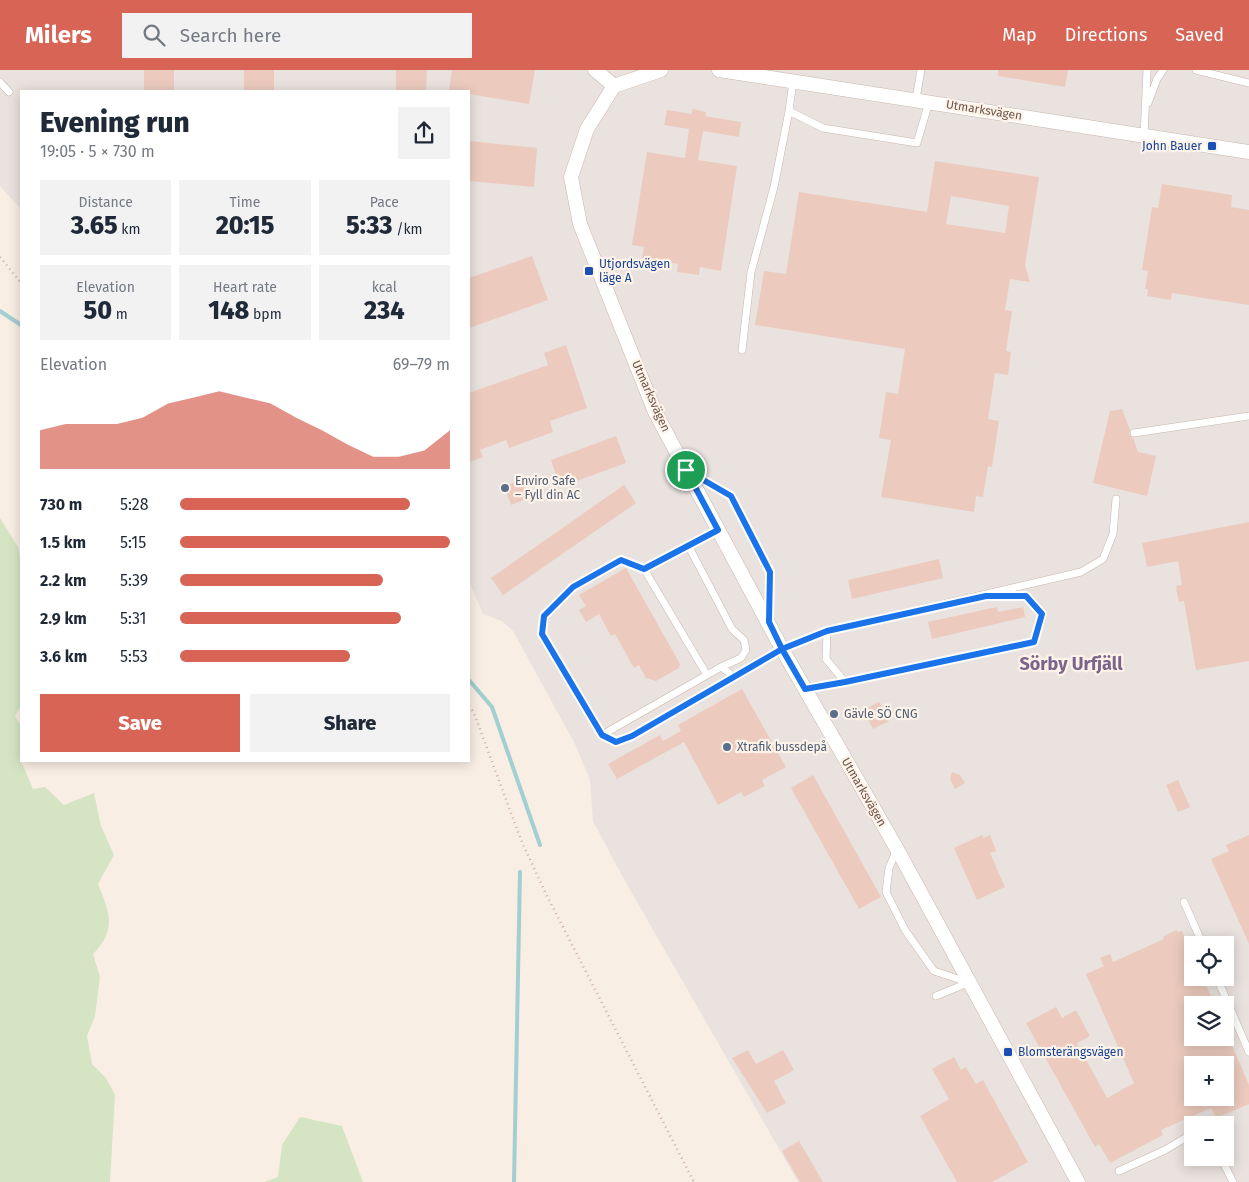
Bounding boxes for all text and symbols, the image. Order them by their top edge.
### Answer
search box [122,13,472,58]
text: Milers [25,21,92,49]
icon: search [140,21,168,49]
text: Search here [180,24,281,47]
text: Map [1002,24,1037,46]
text: Directions [1065,24,1147,46]
text: Saved [1175,24,1224,46]
street label: Utmarksvägen [945,97,1023,123]
text: Evening run [40,106,190,139]
button: share [398,107,450,159]
place label: John Bauer [1142,139,1202,153]
marker: John Bauer [1206,140,1218,152]
text: 19:05 · 5 × 730 m [40,142,155,161]
text: Distance [79,194,133,211]
text: Time [230,194,260,211]
text: Pace [370,194,399,211]
text: 3.65 [71,211,118,241]
text: 20:15 [216,211,274,241]
text: 5:33 [346,211,392,241]
text: km [118,221,140,238]
text: /km [392,221,423,238]
place label: Utjordsvägen läge A [599,257,670,285]
marker: Utjordsvägen läge A [583,265,595,277]
text: Elevation [76,279,135,296]
text: Heart rate [213,279,277,296]
text: kcal [372,279,397,296]
text: 50 [84,296,112,326]
text: 148 [208,296,249,326]
text: 234 [364,296,405,326]
text: m [112,306,128,323]
text: bpm [249,306,282,323]
text: Elevation [40,355,107,374]
text: 69–79 m [393,355,450,374]
street label: Utmarksvägen [629,358,673,434]
pin [665,449,707,491]
icon: arrive [672,456,700,484]
place label: Enviro Safe – Fyll din AC [515,474,581,502]
marker: Enviro Safe – Fyll din AC [499,482,511,494]
text: 730 m [40,495,82,514]
text: 5:28 [120,495,149,514]
text: 1.5 km [40,533,86,552]
text: 5:15 [120,533,146,552]
text: 2.2 km [40,571,87,590]
text: 5:39 [120,571,148,590]
text: 2.9 km [40,609,87,628]
text: 5:31 [120,609,147,628]
text: 3.6 km [40,647,87,666]
text: 5:53 [120,647,148,666]
district label: Sörby Urfjäll [1020,653,1123,675]
button: Save [40,694,240,752]
button: Share [250,694,450,752]
place label: Gävle SÖ CNG [844,705,918,721]
marker: Gävle SÖ CNG [828,708,840,720]
place label: Xtrafik bussdepå [737,740,827,754]
marker: Xtrafik bussdepå [721,741,733,753]
street label: Utmarksvägen [839,755,889,829]
map controls [1184,936,1234,1166]
button: locate [1184,936,1234,986]
button: layers [1184,996,1234,1046]
place label: Blomsterängsvägen [1018,1045,1123,1059]
marker: Blomsterängsvägen [1002,1046,1014,1058]
button: + [1184,1056,1234,1106]
button: − [1184,1116,1234,1166]

